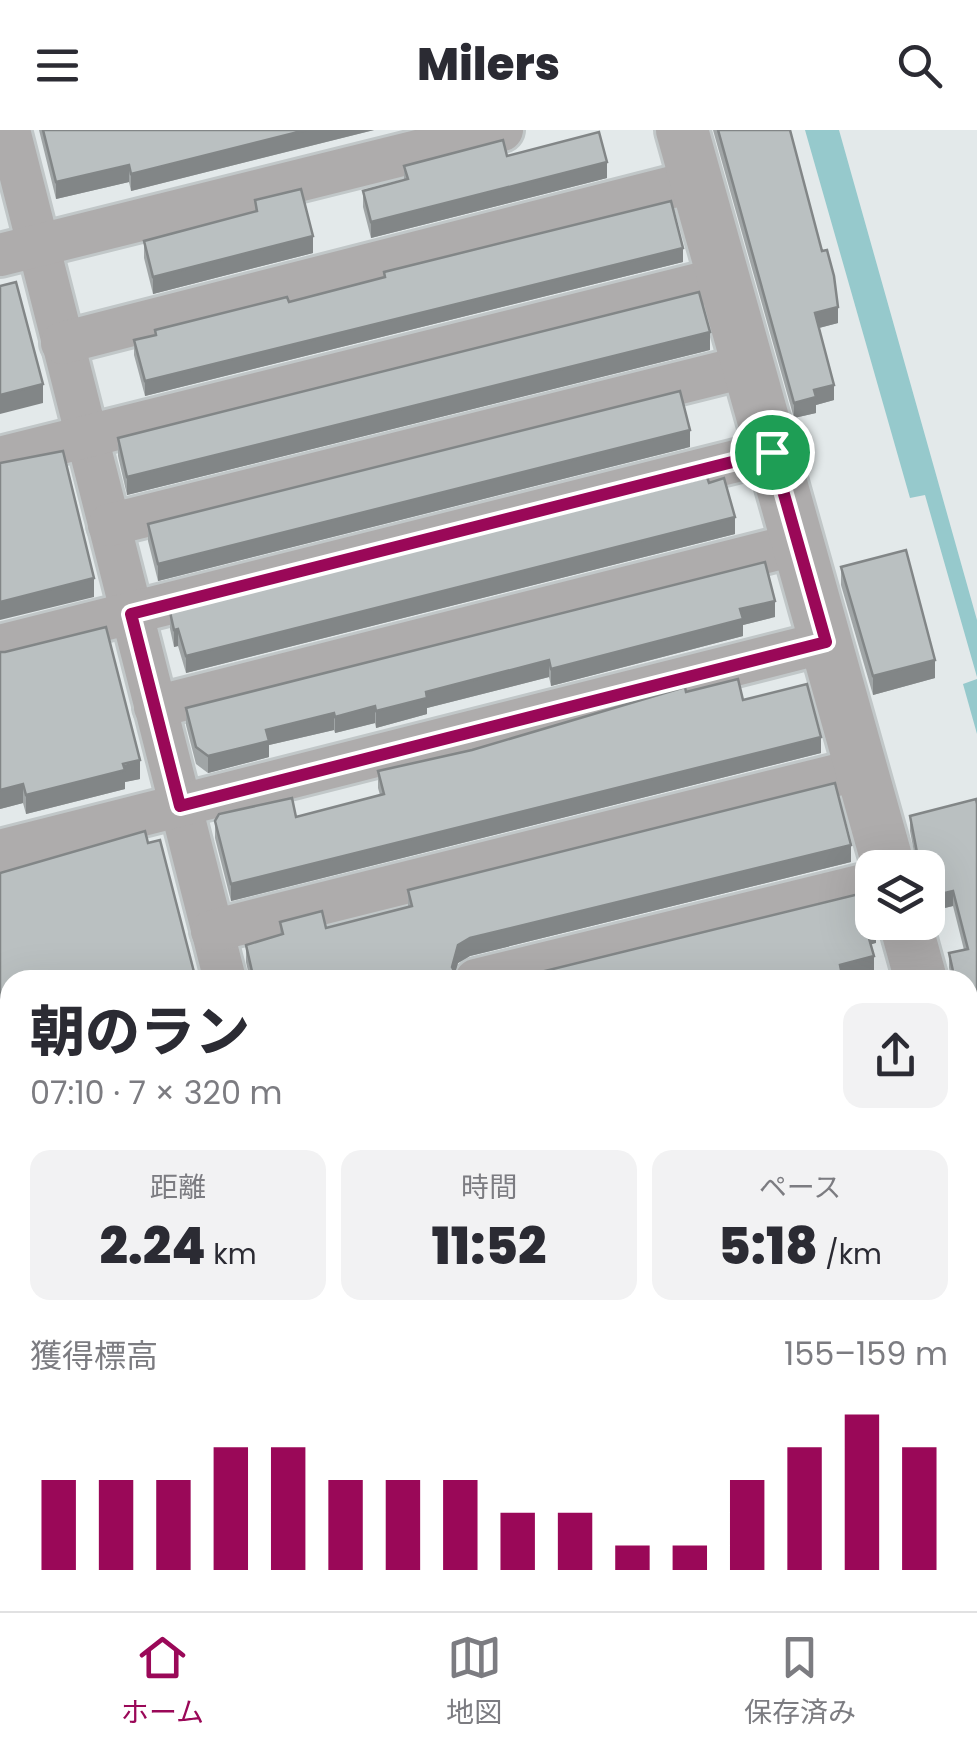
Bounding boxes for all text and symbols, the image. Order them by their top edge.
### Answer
text: Milers [417,33,560,96]
icon: menu [30,38,85,93]
icon: search [892,38,947,93]
pin [730,410,815,495]
icon: arrive [745,425,800,480]
map controls [855,850,945,940]
button: layers [855,850,945,940]
text: 朝のラン [30,993,250,1070]
button: share [843,1003,948,1108]
text: 07:10 · 7 × 320 m [30,1070,283,1115]
text: 距離 [150,1168,206,1207]
text: 時間 [461,1168,517,1207]
text: ペース [759,1168,841,1207]
text: 2.24 [99,1211,206,1282]
text: 11:52 [432,1211,547,1282]
text: 5:18 [718,1211,818,1282]
text: km [206,1235,257,1274]
text: /km [818,1235,882,1274]
text: 155–159 m [784,1331,948,1376]
text: 獲得標高 [30,1333,158,1378]
tab: ホーム [121,1630,204,1734]
tab: 地図 [446,1630,502,1734]
tab: 保存済み [744,1630,856,1734]

